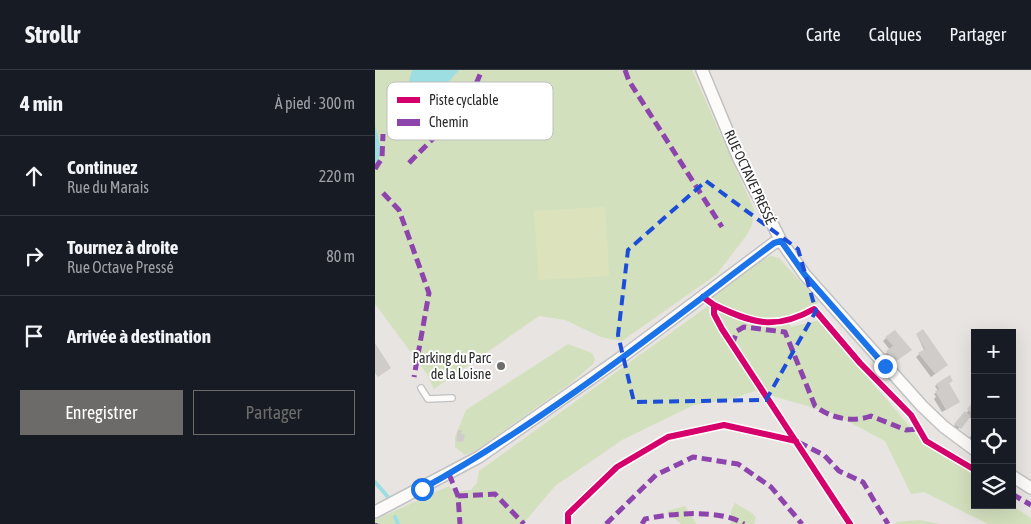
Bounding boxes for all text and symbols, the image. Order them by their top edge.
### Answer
text: Strollr [25,21,80,48]
text: Carte [806,24,841,45]
text: Calques [869,24,922,45]
text: Partager [950,24,1006,45]
legend [387,82,553,140]
text: 4 min [20,91,63,115]
text: Piste cyclable [429,92,499,108]
text: À pied · 300 m [275,94,355,112]
text: Chemin [429,114,469,130]
street label: RUE OCTAVE PRESSÉ [721,127,779,227]
text: Continuez [67,156,137,178]
icon: ahead [20,162,48,190]
text: 220 m [319,167,355,185]
text: Rue du Marais [67,178,149,196]
text: Tournez à droite [67,236,178,258]
icon: right [20,242,48,270]
text: 80 m [326,247,355,265]
text: Rue Octave Pressé [67,258,174,276]
icon: arrive [20,322,48,350]
text: Arrivée à destination [67,325,211,347]
map controls [971,329,1016,509]
button: + [971,329,1016,374]
place label: Parking du Parc de la Loisne [412,350,492,382]
route end [874,355,897,378]
marker: Parking du Parc de la Loisne [495,360,507,372]
button: − [971,374,1016,419]
button: Enregistrer [20,390,183,435]
button: Partager [193,390,355,435]
button: locate [971,419,1016,464]
button: layers [971,464,1016,509]
route start [411,478,434,501]

